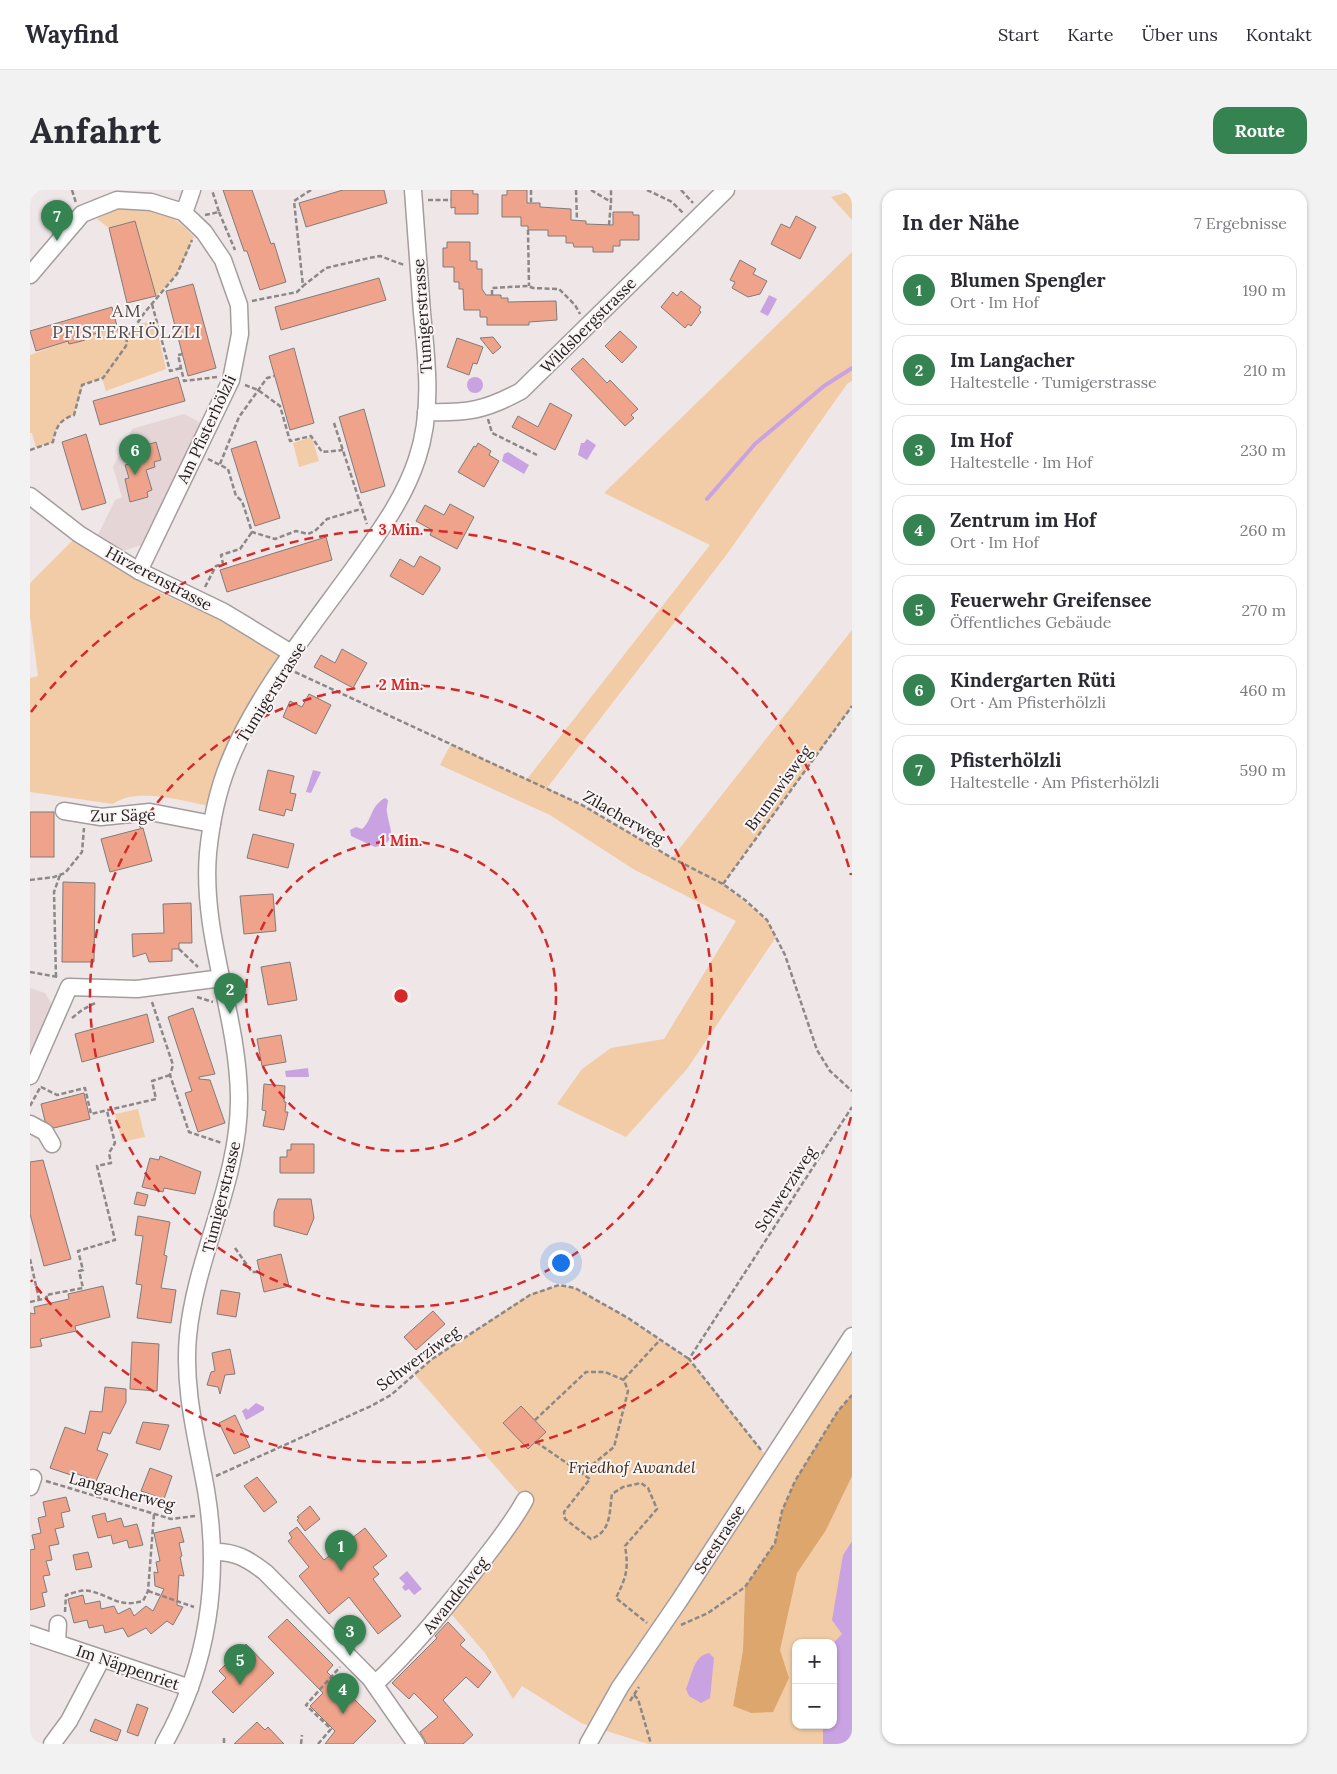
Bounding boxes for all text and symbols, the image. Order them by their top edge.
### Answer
text: Wayfind [25,19,119,50]
text: Start [998,23,1039,46]
text: Karte [1067,23,1113,46]
text: Über uns [1141,23,1218,46]
text: Kontakt [1246,23,1312,46]
button: Route [1213,107,1307,154]
text: Anfahrt [30,108,161,153]
pin: 7 [41,200,73,241]
text: In der Nähe [902,209,1019,236]
text: 7 Ergebnisse [1194,213,1287,233]
street label: Tumigerstrasse [408,258,436,374]
text: Blumen Spengler [950,268,1106,292]
street label: Wildsbergstrasse [536,273,640,377]
text: 1 [916,280,922,300]
text: 190 m [1242,280,1286,300]
text: Ort · Im Hof [950,292,1039,312]
district label: AM PFISTERHÖLZLI [52,299,202,343]
text: Im Langacher [950,348,1075,372]
text: 2 [915,360,923,380]
text: 210 m [1243,360,1286,380]
street label: Am Pfisterhölzli [172,371,240,487]
text: Haltestelle · Tumigerstrasse [950,372,1157,392]
text: Im Hof [950,428,1012,452]
pin: 6 [119,434,151,475]
text: 3 [915,440,923,460]
text: 230 m [1240,440,1286,460]
text: Haltestelle · Im Hof [950,452,1092,472]
text: Zentrum im Hof [950,508,1096,532]
text: 3 Min. [379,520,423,539]
text: 4 [915,520,923,540]
text: 260 m [1240,520,1286,540]
text: Ort · Im Hof [950,532,1039,552]
street label: Hirzerenstrasse [102,541,216,615]
text: Feuerwehr Greifensee [950,588,1151,612]
text: 5 [915,600,923,620]
text: 270 m [1242,600,1286,620]
text: Öffentliches Gebäude [950,612,1111,632]
street label: Tumigerstrasse [232,638,310,746]
text: Kindergarten Rüti [950,668,1116,692]
text: 2 Min. [379,675,423,694]
text: 6 [914,680,924,700]
text: 460 m [1240,680,1286,700]
text: Ort · Am Pfisterhölzli [950,692,1106,712]
street label: Brunnwisweg [740,741,816,834]
text: Pfisterhölzli [950,748,1061,772]
text: 7 [915,760,923,780]
text: 590 m [1240,760,1286,780]
text: Haltestelle · Am Pfisterhölzli [950,772,1160,792]
street label: Zilacherweg [580,786,669,849]
street label: Zur Säge [90,804,156,826]
text: 1 Min. [380,831,422,850]
pin: 2 [214,973,246,1014]
centre of rings [392,987,410,1005]
street label: Tumigerstrasse [197,1139,245,1255]
street label: Schwerziweg [750,1141,821,1236]
your location [548,1250,574,1276]
street label: Schwerziweg [372,1320,464,1395]
park label: Friedhof Awandel [569,1457,696,1477]
street label: Langacherweg [67,1467,178,1515]
street label: Seestrasse [689,1500,749,1577]
pin: 1 [325,1530,357,1571]
street label: Awandelweg [417,1552,493,1638]
pin: 3 [334,1615,366,1656]
map controls [792,1639,837,1729]
button: + [792,1639,837,1684]
street label: Im Näppenriet [74,1640,183,1694]
pin: 5 [224,1644,256,1685]
pin: 4 [327,1673,359,1714]
button: − [792,1684,837,1729]

